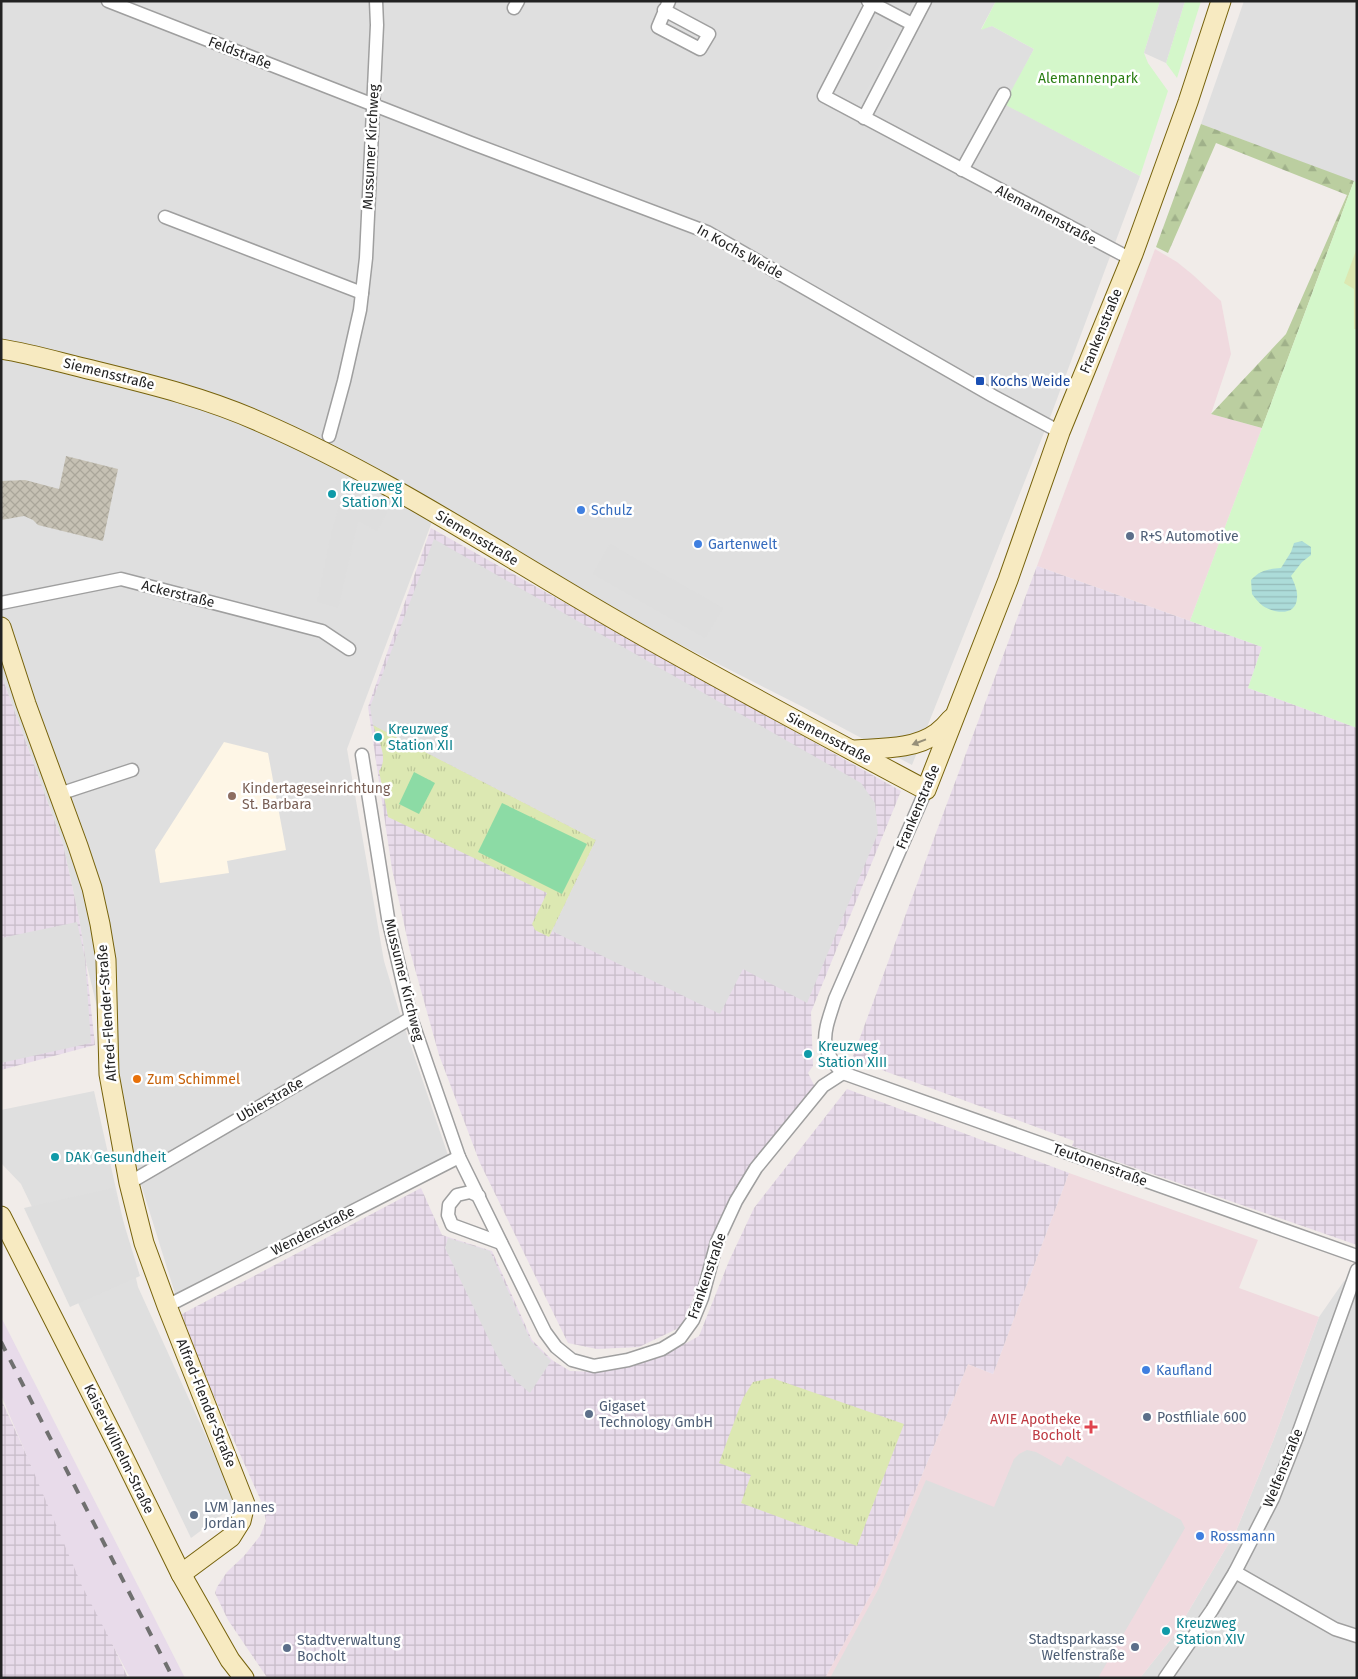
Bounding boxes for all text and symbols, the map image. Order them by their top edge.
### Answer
street label: Feldstraße [206,33,274,73]
park label: Alemannenpark [1038,70,1139,87]
street label: Mussumer Kirchweg [359,83,383,210]
street label: Alemannenstraße [993,181,1099,249]
street label: In Kochs Weide [694,221,786,283]
street label: Frankenstraße [1076,286,1126,376]
street label: Siemensstraße [62,354,156,394]
place label: Kochs Weide [990,373,1070,390]
marker: Kochs Weide [974,375,986,387]
place label: Kreuzweg Station XI [342,478,403,511]
marker: Kreuzweg Station XI [326,488,338,500]
place label: Schulz [591,502,632,519]
marker: Schulz [575,504,587,516]
street label: Siemensstraße [433,507,521,569]
place label: R+S Automotive [1140,528,1239,545]
marker: R+S Automotive [1124,530,1136,542]
place label: Gartenwelt [708,536,778,553]
marker: Gartenwelt [692,538,704,550]
street label: Ackerstraße [140,577,216,611]
street label: Siemensstraße [784,709,874,767]
place label: Kreuzweg Station XII [388,721,453,754]
marker: Kreuzweg Station XII [372,731,384,743]
one-way arrow [911,738,926,746]
street label: Frankenstraße [893,762,943,852]
place label: Kindertageseinrichtung St. Barbara [242,780,391,813]
marker: Kindertageseinrichtung St. Barbara [226,790,238,802]
street label: Mussumer Kirchweg [381,917,428,1044]
street label: Alfred-Flender-Straße [94,944,120,1082]
place label: Kreuzweg Station XIII [818,1038,887,1071]
marker: Kreuzweg Station XIII [802,1048,814,1060]
place label: Zum Schimmel [147,1071,240,1088]
marker: Zum Schimmel [131,1073,143,1085]
street label: Ubierstraße [234,1074,306,1126]
street label: Teutonenstraße [1050,1140,1150,1190]
place label: DAK Gesundheit [65,1149,167,1166]
marker: DAK Gesundheit [49,1151,61,1163]
street label: Wendenstraße [268,1203,358,1259]
street label: Frankenstraße [684,1231,730,1321]
street label: Alfred-Flender-Straße [172,1336,240,1470]
place label: Kaufland [1156,1362,1212,1379]
marker: Kaufland [1140,1364,1152,1376]
street label: Kaiser-Wilhelm-Straße [80,1381,158,1517]
place label: Gigaset Technology GmbH [599,1398,713,1431]
marker: Gigaset Technology GmbH [583,1408,595,1420]
place label: Postfiliale 600 [1157,1409,1247,1426]
place label: AVIE Apotheke Bocholt [990,1411,1082,1444]
marker: Postfiliale 600 [1141,1411,1153,1423]
marker: AVIE Apotheke Bocholt [1085,1421,1097,1433]
street label: Welfenstraße [1259,1426,1307,1510]
place label: LVM Jannes Jordan [204,1499,275,1532]
marker: LVM Jannes Jordan [188,1509,200,1521]
place label: Rossmann [1210,1528,1275,1545]
marker: Rossmann [1194,1530,1206,1542]
place label: Kreuzweg Station XIV [1176,1615,1245,1648]
marker: Kreuzweg Station XIV [1160,1625,1172,1637]
place label: Stadtsparkasse Welfenstraße [1029,1631,1125,1664]
place label: Stadtverwaltung Bocholt [297,1632,401,1665]
marker: Stadtsparkasse Welfenstraße [1129,1641,1141,1653]
marker: Stadtverwaltung Bocholt [281,1642,293,1654]

